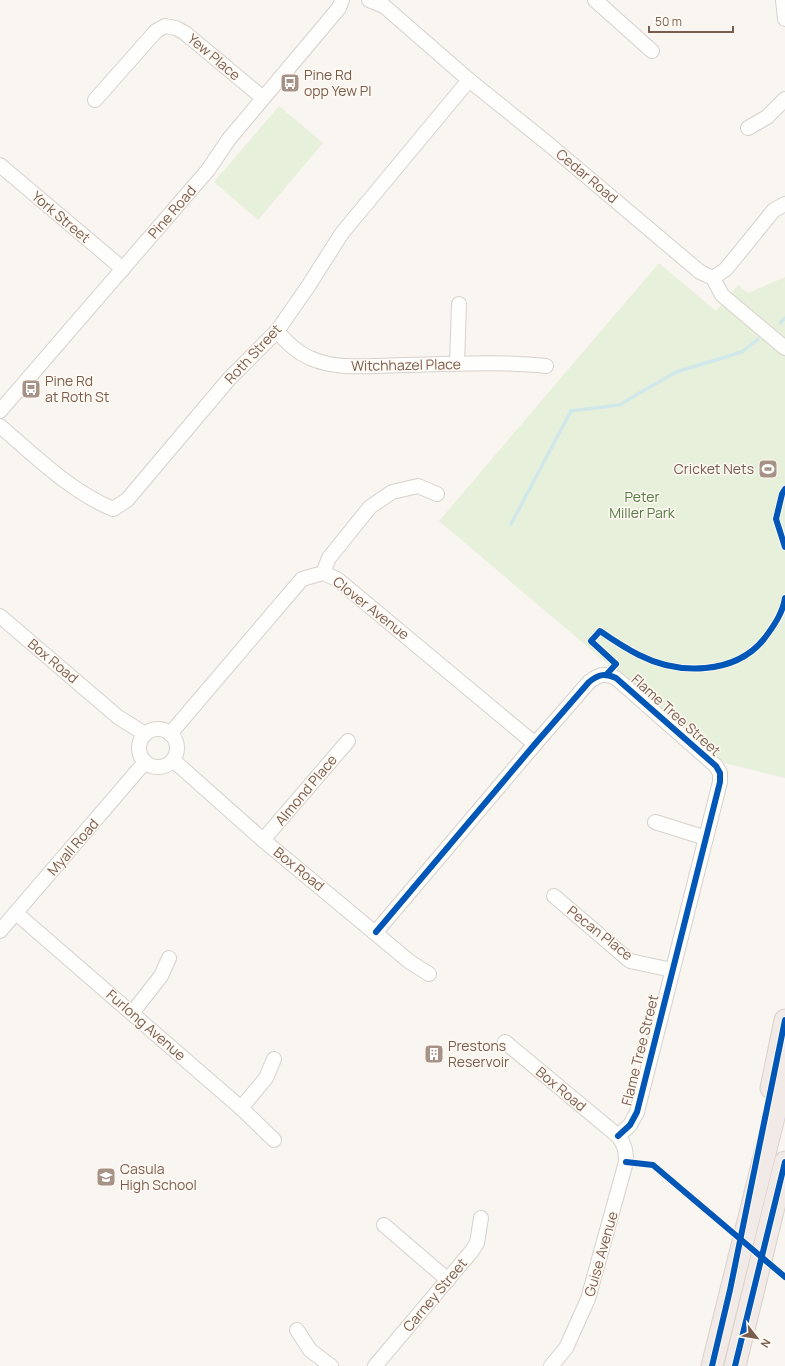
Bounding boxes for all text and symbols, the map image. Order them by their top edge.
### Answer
scale bar [649,8,733,34]
text: 50 m [655,13,682,30]
street label: Yew Place [184,29,245,84]
place label: Pine Rd opp Yew Pl [304,65,372,100]
bus stop icon: Pine Rd opp Yew Pl [279,72,301,94]
street label: Cedar Road [552,144,622,207]
street label: Pine Road [143,181,200,242]
street label: York Street [28,187,95,247]
street label: Roth Street [220,319,285,388]
street label: Witchhazel Place [351,354,461,375]
place label: Pine Rd at Roth St [45,371,110,406]
bus stop icon: Pine Rd at Roth St [20,378,42,400]
sports icon: Cricket Nets [757,458,779,480]
place label: Cricket Nets [674,459,754,478]
park label: Peter Miller Park [609,487,676,522]
street label: Clover Avenue [329,572,413,643]
street label: Box Road [24,634,82,687]
street label: Flame Tree Street [628,670,725,760]
street label: Almond Place [270,750,341,829]
street label: Myall Road [43,814,102,879]
street label: Box Road [270,842,329,895]
street label: Pecan Place [564,901,637,964]
street label: Furlong Avenue [103,985,190,1064]
street label: Flame Tree Street [617,992,663,1107]
place label: Prestons Reservoir [448,1036,509,1071]
building icon: Prestons Reservoir [423,1043,445,1065]
street label: Box Road [532,1062,590,1115]
place label: Casula High School [120,1159,197,1194]
school or university icon: Casula High School [95,1166,117,1188]
street label: Guise Avenue [579,1209,622,1299]
street label: Carney Street [398,1254,471,1335]
north arrow [737,1318,777,1358]
text: N [757,1336,774,1351]

